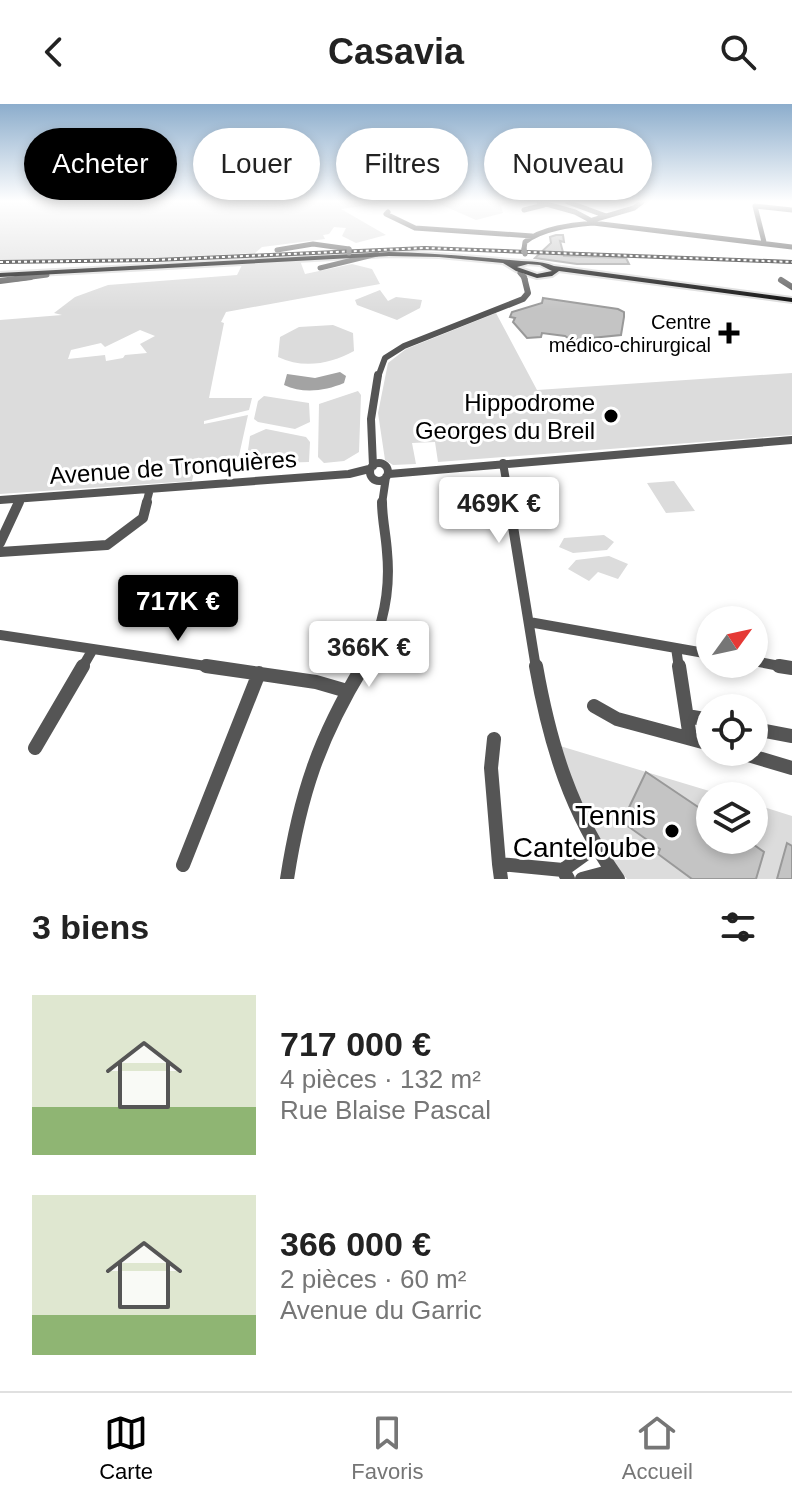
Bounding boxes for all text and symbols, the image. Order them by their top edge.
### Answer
icon: back [32,30,76,74]
icon: search [716,30,760,74]
text: Casavia [328,31,464,72]
chip: Acheter [24,128,177,200]
chip: Louer [193,128,320,200]
chip: Filtres [336,128,468,200]
chip: Nouveau [484,128,652,200]
place label: Centre médico-chirurgical [549,311,711,356]
marker: Centre médico-chirurgical [718,322,740,344]
place label: Hippodrome Georges du Breil [415,389,595,444]
marker: Hippodrome Georges du Breil [602,407,620,425]
street label: Avenue de Tronquières [48,445,298,489]
pin: 469K € [434,477,564,545]
text: 469K € [457,488,541,518]
pin: 717K € [113,575,243,643]
text: 717K € [136,586,220,616]
north arrow [696,606,768,678]
map controls [696,606,768,854]
pin: 366K € [304,621,434,689]
text: 366K € [327,632,411,662]
button: locate [696,694,768,766]
button: layers [696,782,768,854]
place label: Tennis Canteloube [513,800,656,863]
marker: Tennis Canteloube [663,822,681,840]
icon: filters [716,905,760,949]
text: 3 biens [32,908,149,946]
text: 717 000 € [280,1025,431,1063]
icon: home [96,1027,192,1123]
text: 4 pièces · 132 m² [280,1064,481,1094]
text: Rue Blaise Pascal [280,1095,491,1125]
text: 366 000 € [280,1225,431,1263]
icon: home [96,1227,192,1323]
text: 2 pièces · 60 m² [280,1264,466,1294]
text: Avenue du Garric [280,1295,482,1325]
tab: Carte [99,1411,153,1485]
tab: Favoris [351,1411,423,1485]
tab: Accueil [622,1411,693,1485]

